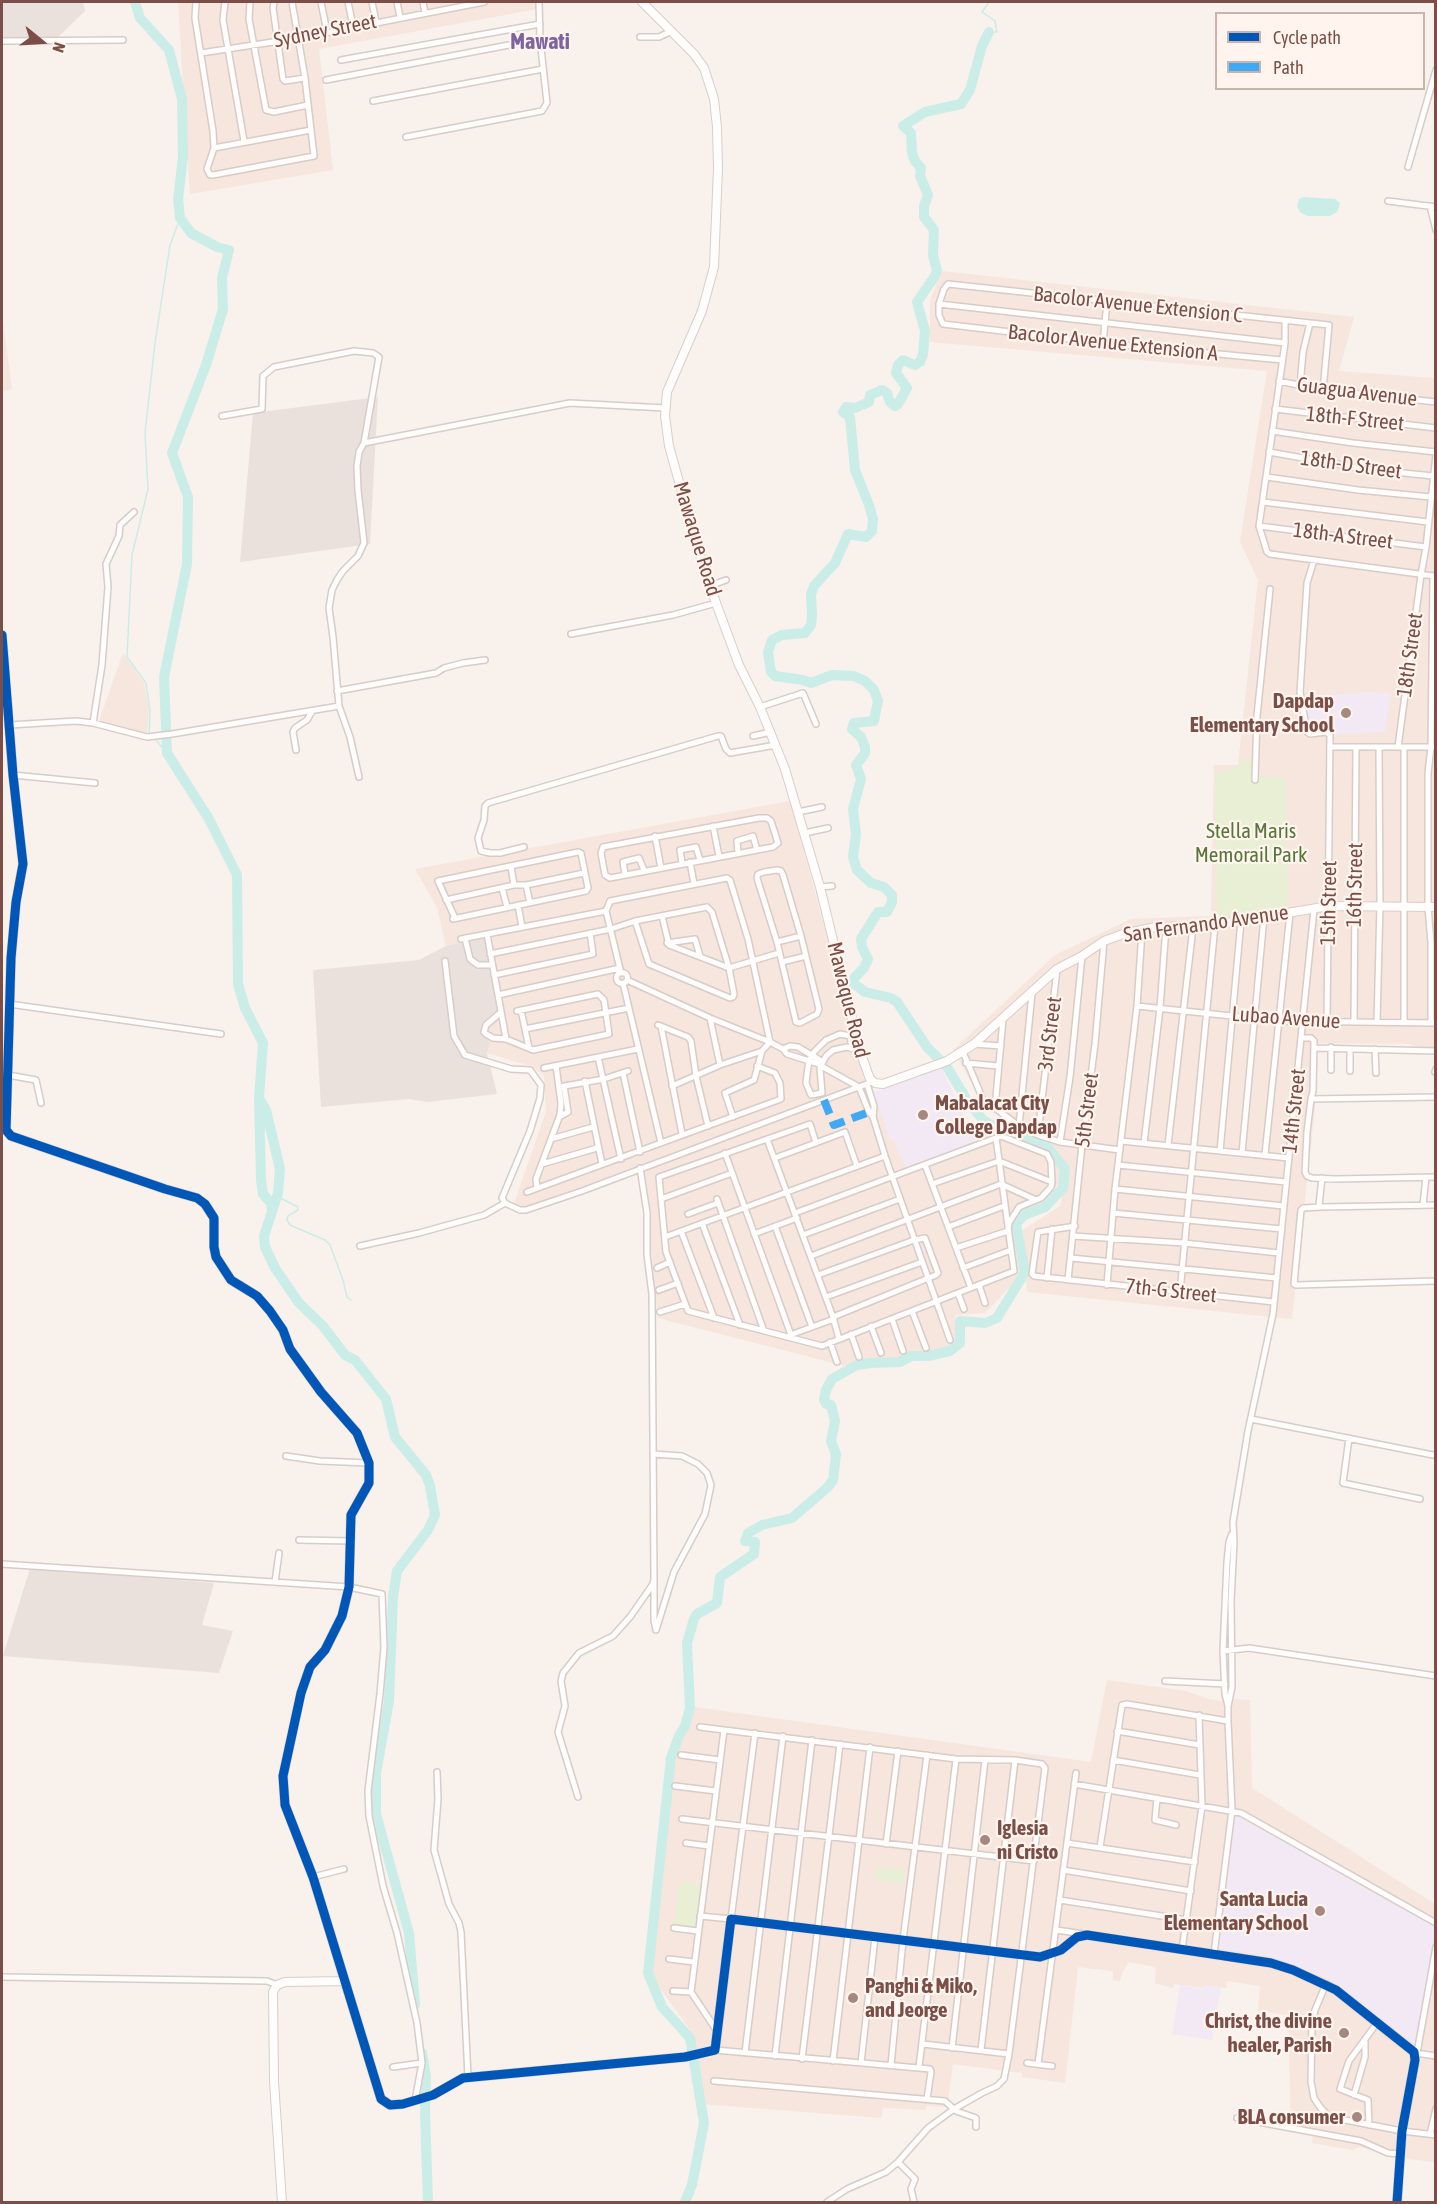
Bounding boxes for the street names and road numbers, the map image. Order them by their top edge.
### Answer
street label: Sydney Street [271,9,379,53]
street label: Bacolor Avenue Extension C [1032,281,1244,329]
street label: Bacolor Avenue Extension A [1007,319,1219,367]
street label: Guagua Avenue [1295,372,1419,412]
street label: 18th-F Street [1305,401,1405,437]
street label: 18th-D Street [1299,445,1403,485]
street label: Mawaque Road [668,479,726,599]
street label: 18th-A Street [1292,517,1394,555]
street label: 18th Street [1392,611,1428,699]
street label: 16th Street [1342,842,1368,928]
street label: 15th Street [1316,860,1342,946]
street label: San Fernando Avenue [1122,900,1290,948]
street label: Mawaque Road [821,939,875,1061]
street label: 3rd Street [1033,995,1067,1073]
street label: Lubao Avenue [1231,1002,1341,1034]
street label: 14th Street [1277,1067,1311,1155]
street label: 5th Street [1070,1071,1104,1149]
street label: 7th-G Street [1124,1274,1218,1308]

